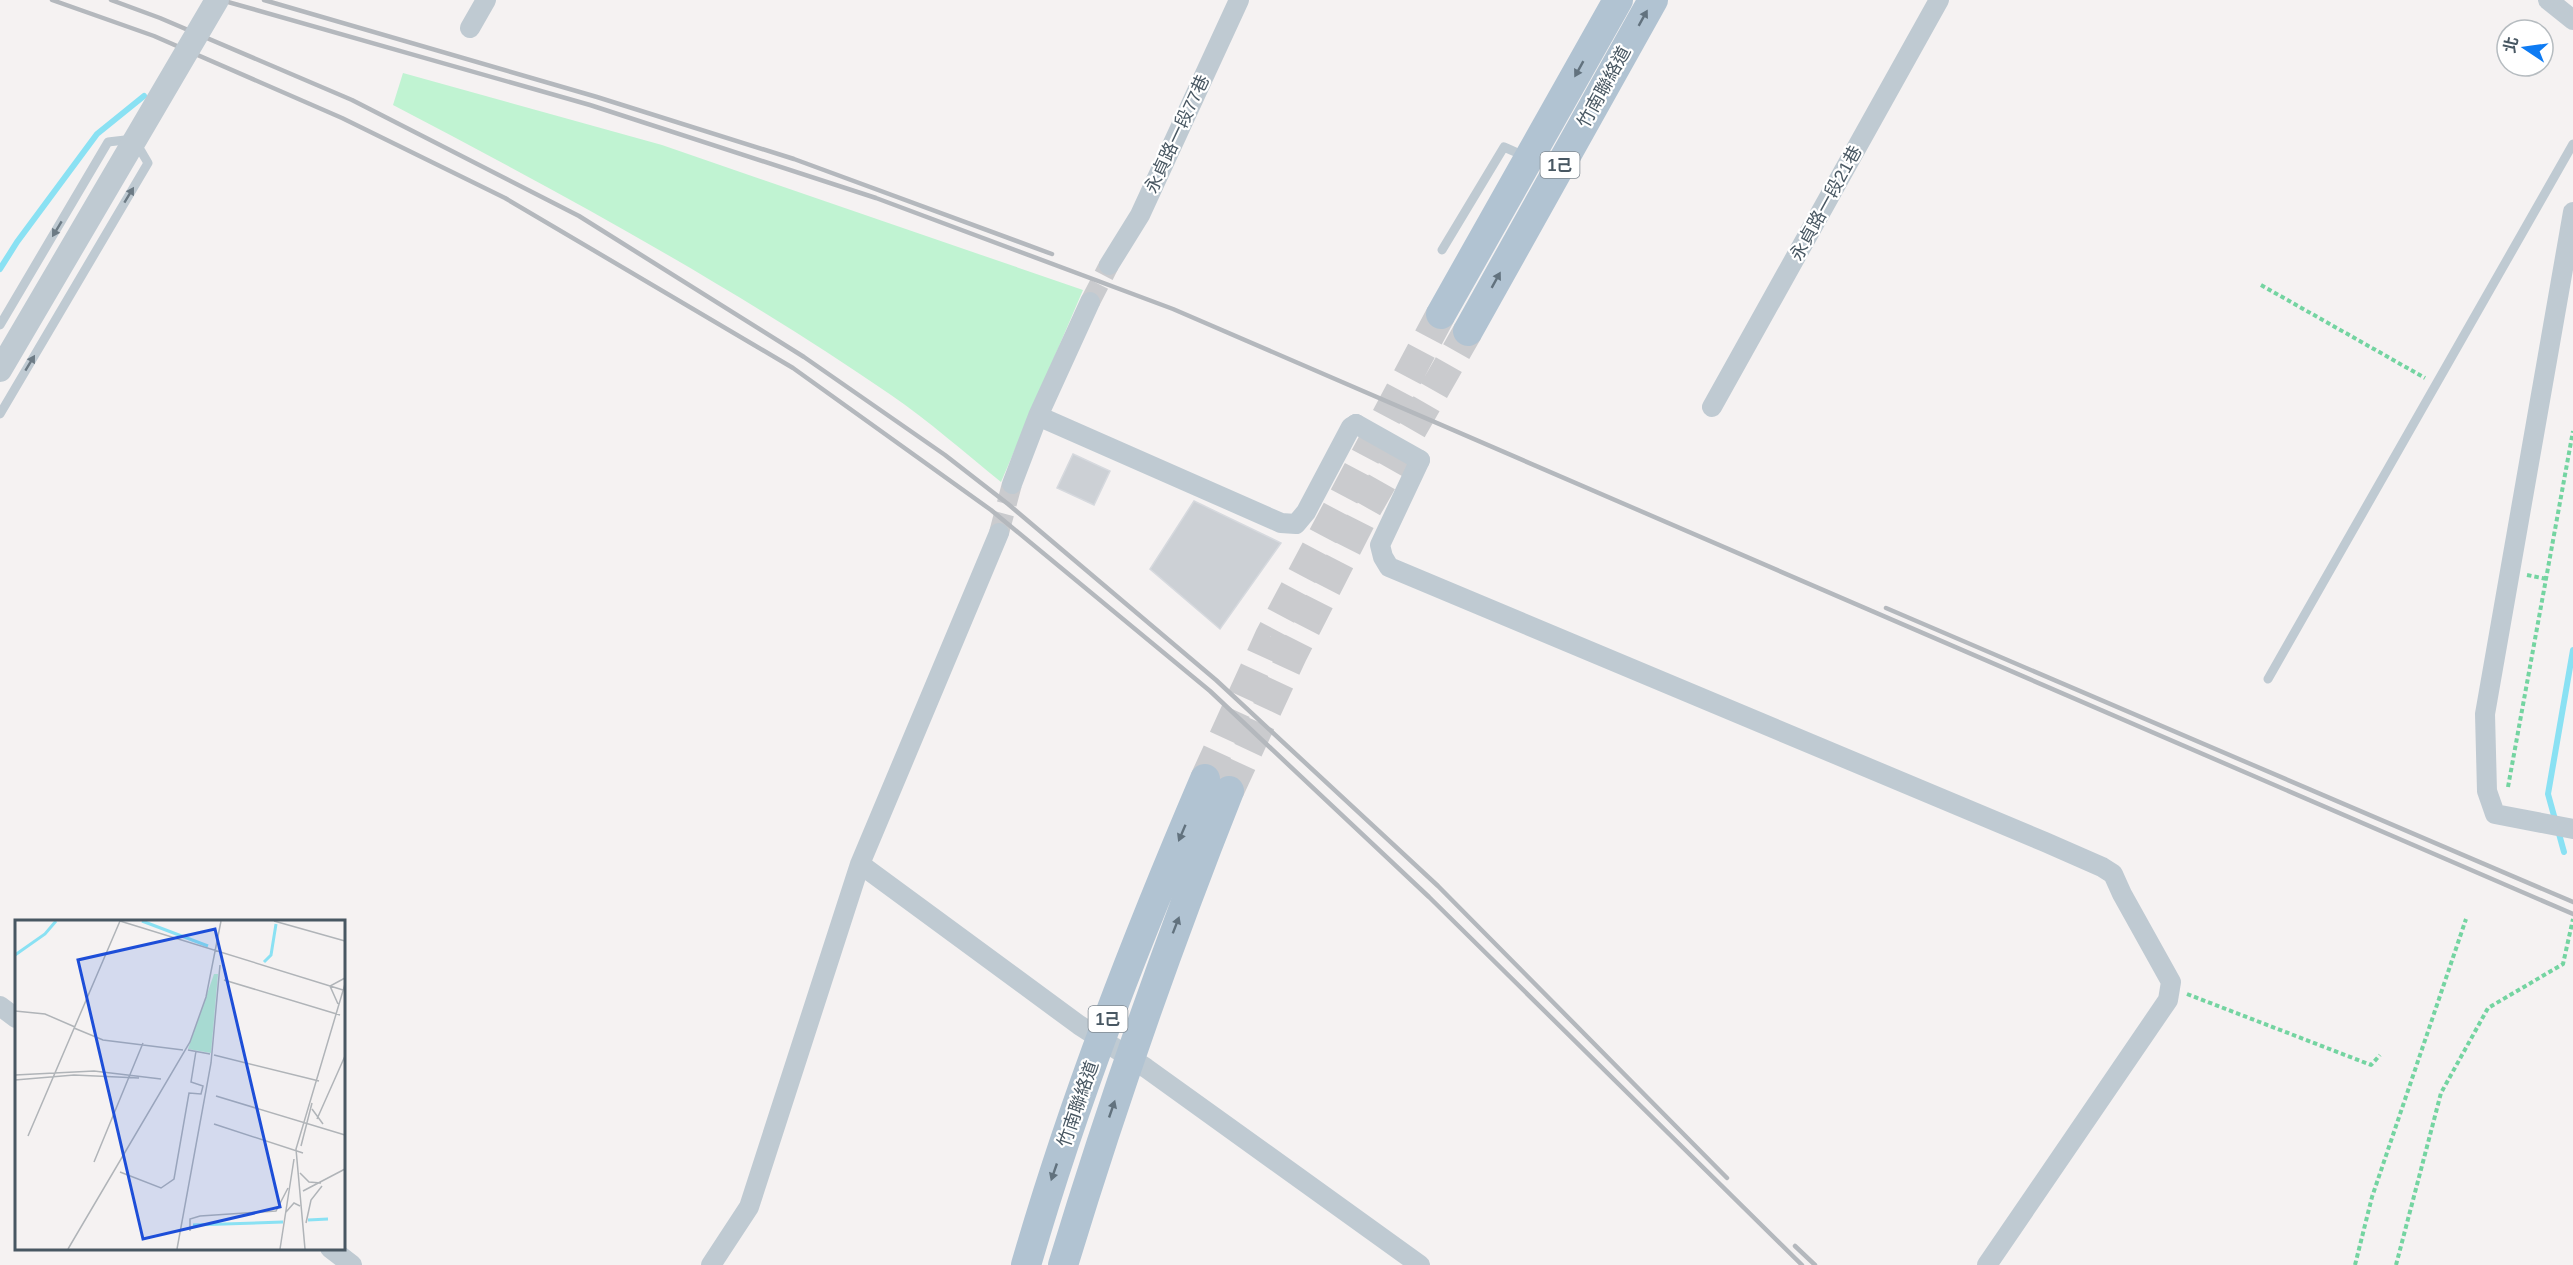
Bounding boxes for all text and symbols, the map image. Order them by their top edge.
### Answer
one-way arrow [1638,9,1648,26]
north arrow [2495,18,2555,78]
text: 北 [2501,35,2521,54]
street label: 竹南聯絡道 [1573,43,1635,131]
one-way arrow [1574,61,1584,78]
street label: 永貞路一段77巷 [1141,72,1213,196]
street label: 永貞路一段21巷 [1786,142,1866,264]
road number: 1己 [1540,152,1580,178]
one-way arrow [123,187,134,203]
one-way arrow [52,221,62,238]
one-way arrow [1491,271,1501,288]
one-way arrow [24,355,35,371]
one-way arrow [1177,824,1187,842]
one-way arrow [1171,915,1181,933]
inset map [15,920,345,1250]
road number: 1己 [1088,1006,1128,1032]
street label: 竹南聯絡道 [1054,1058,1102,1150]
one-way arrow [1107,1100,1117,1118]
one-way arrow [1049,1163,1059,1181]

